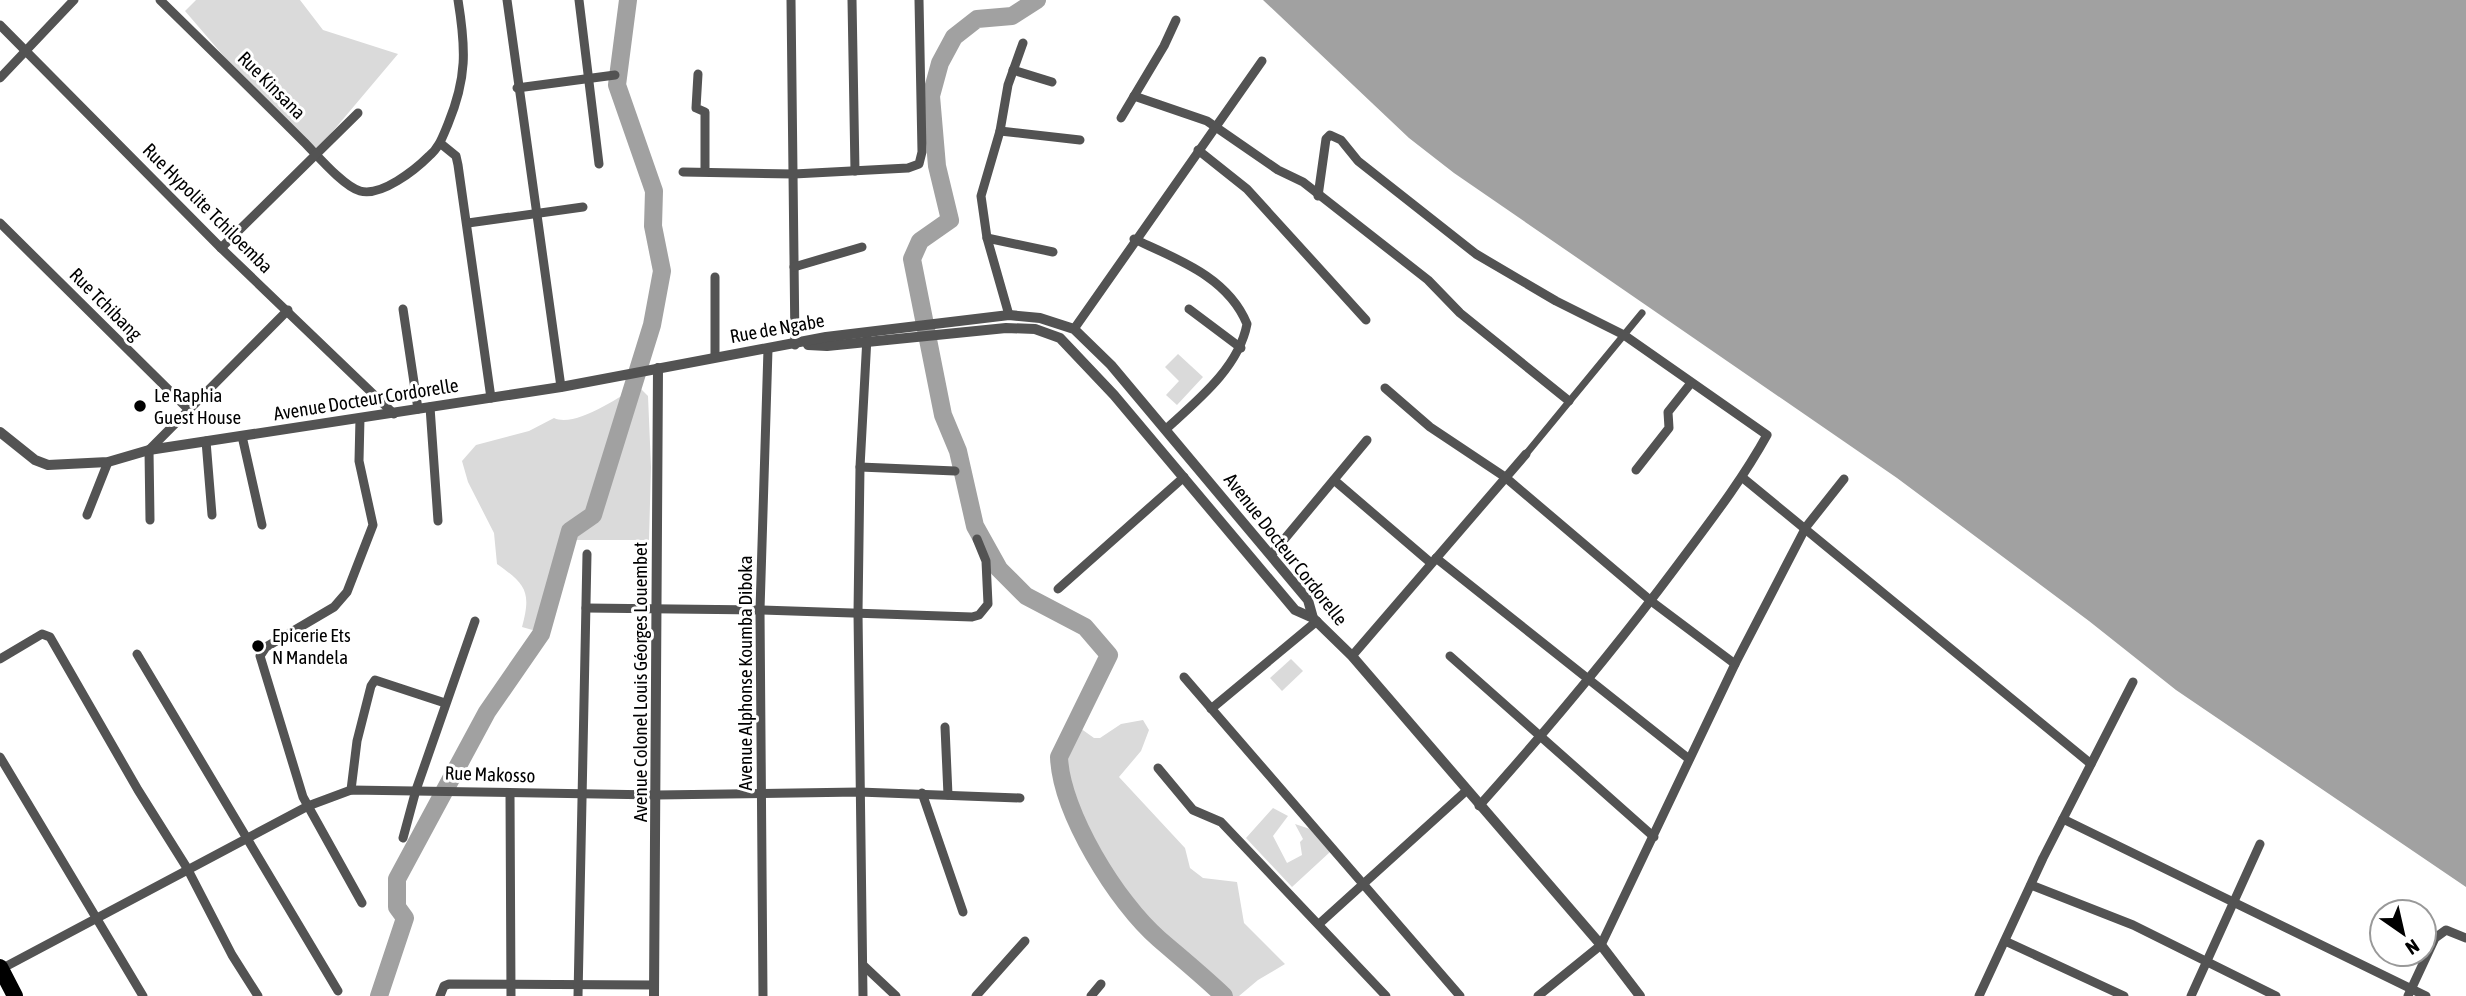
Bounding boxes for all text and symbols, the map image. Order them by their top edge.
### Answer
street label: Rue Kinsana [234,47,310,123]
street label: Rue Hypolite Tchiloemba [139,139,277,277]
street label: Rue Tchibang [65,263,147,345]
street label: Rue de Ngabe [728,309,826,347]
street label: Avenue Docteur Cordorelle [272,374,460,424]
place label: Le Raphia Guest House [154,384,241,428]
marker: Le Raphia Guest House [132,398,148,414]
street label: Avenue Docteur Cordorelle [1220,469,1352,629]
street label: Avenue Colonel Louis Géorges Louembet [629,542,651,822]
street label: Avenue Alphonse Koumba Diboka [734,555,756,791]
place label: Epicerie Ets N Mandela [272,624,351,668]
marker: Epicerie Ets N Mandela [250,638,266,654]
street label: Rue Makosso [444,761,536,787]
north arrow [2368,898,2438,968]
text: N [2402,935,2423,959]

